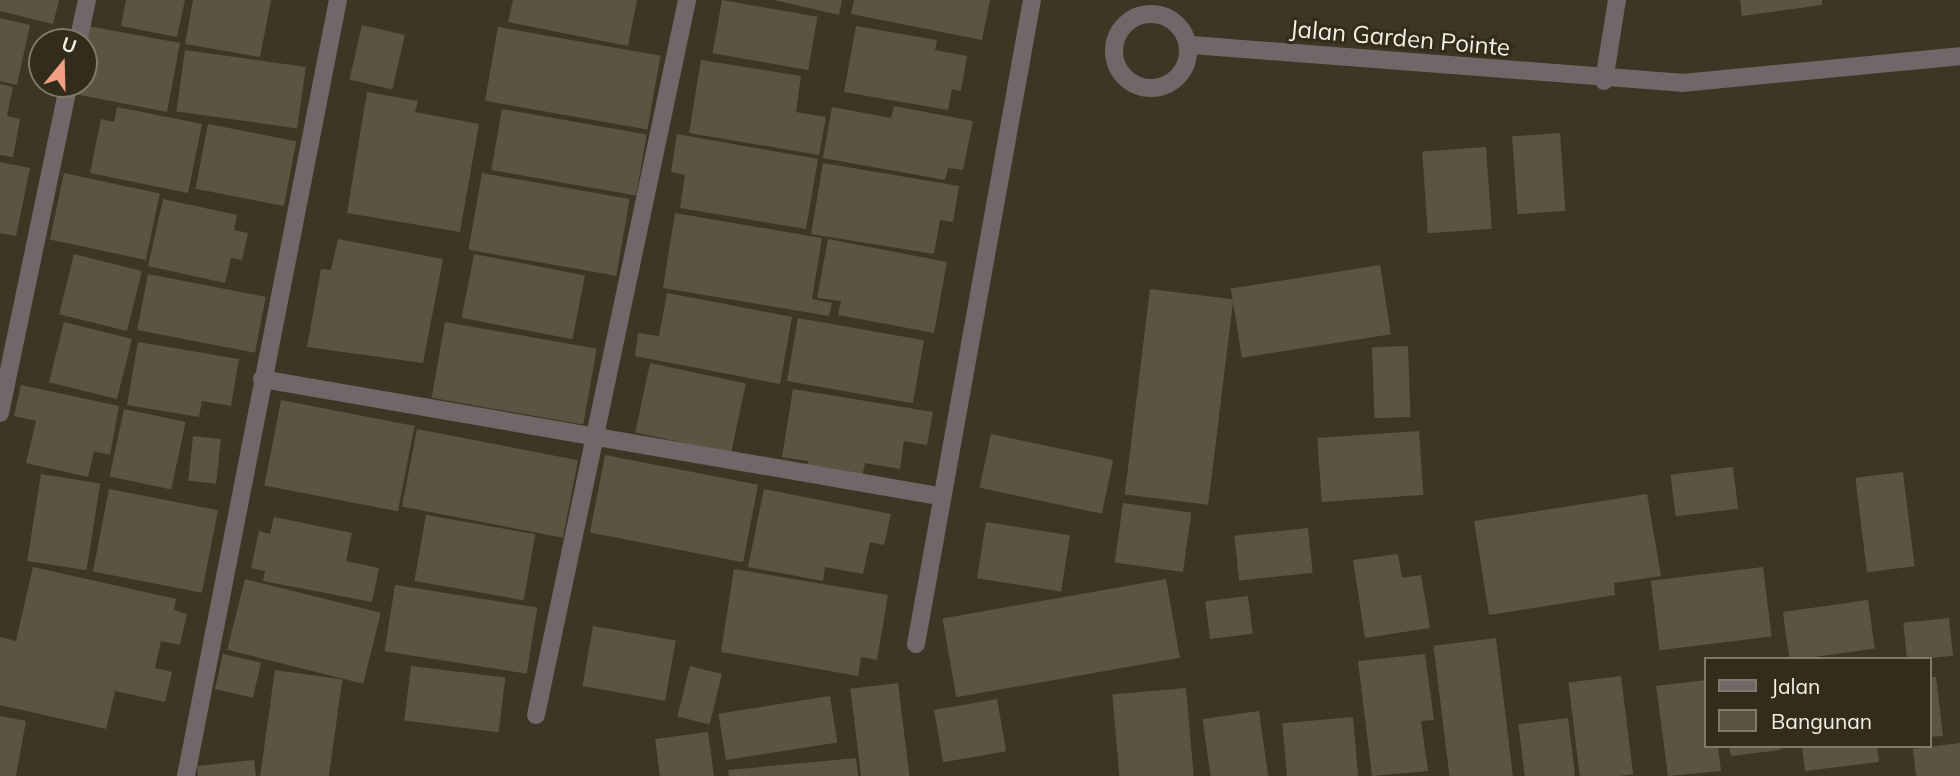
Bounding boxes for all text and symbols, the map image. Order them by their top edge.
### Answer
street label: Jalan Garden Pointe [1289,14,1511,62]
north arrow [28,28,98,98]
text: U [59,31,80,59]
legend [1704,657,1932,748]
text: Jalan [1771,673,1820,699]
text: Bangunan [1771,708,1872,734]

